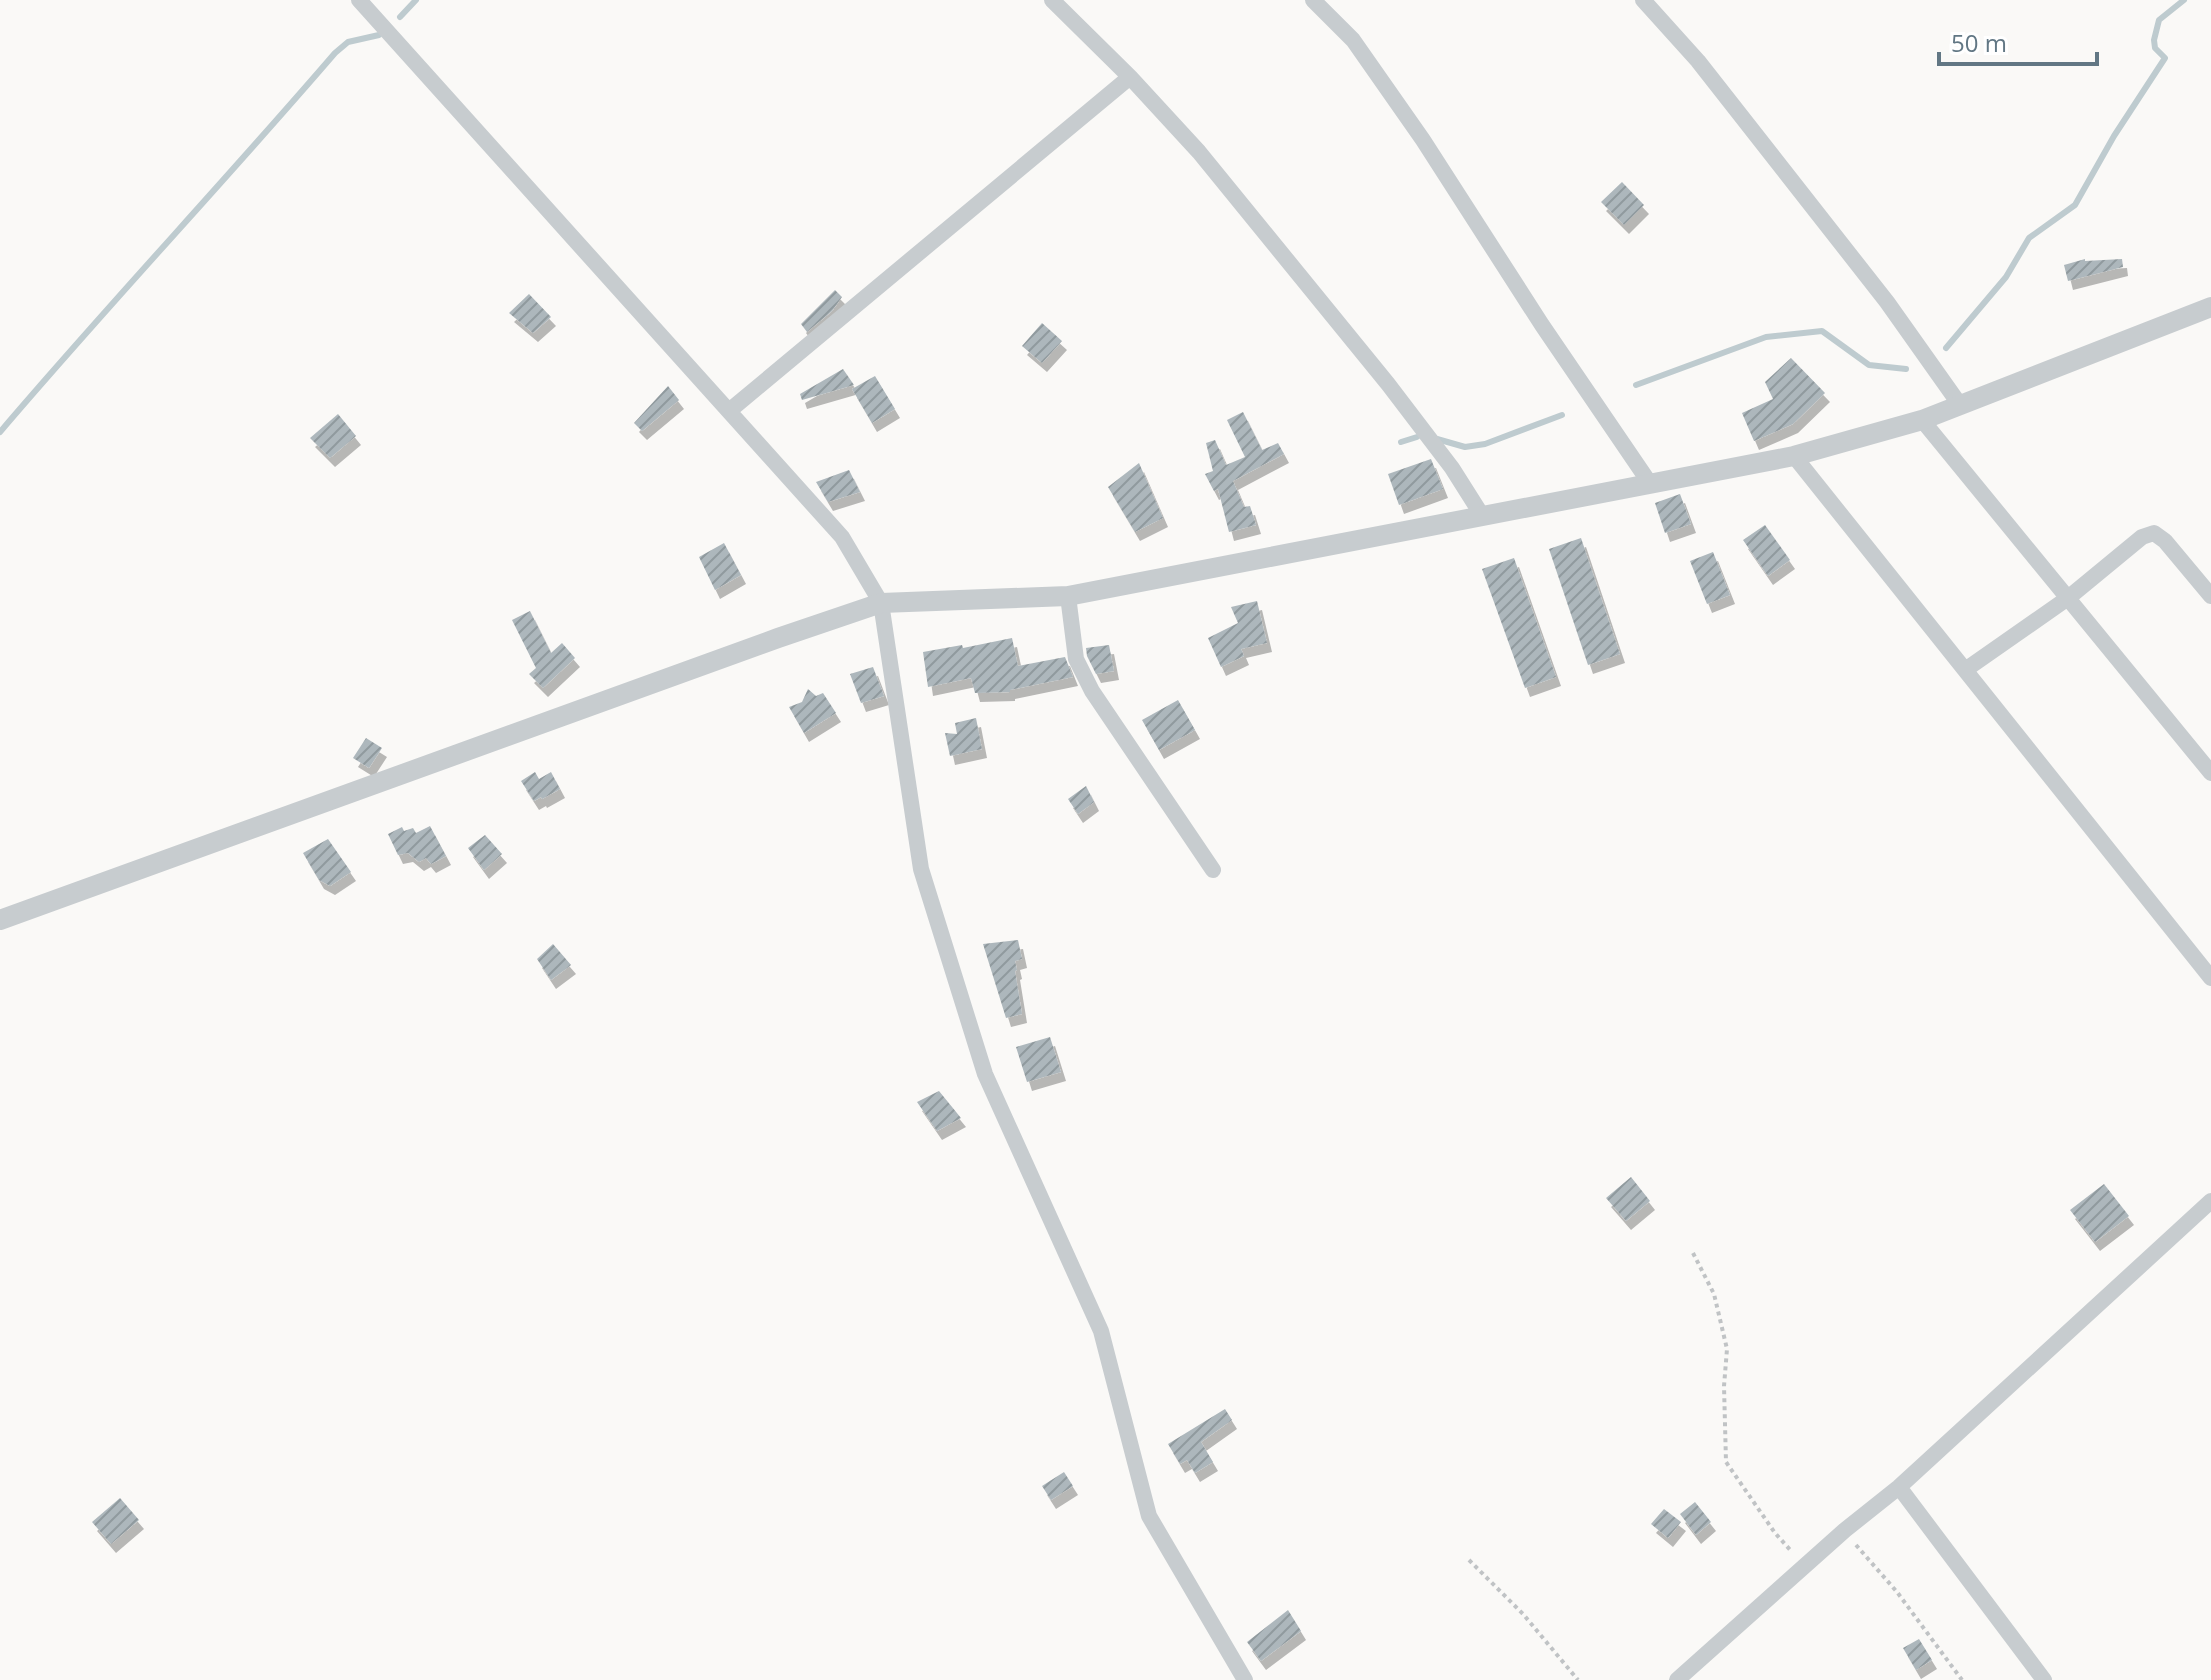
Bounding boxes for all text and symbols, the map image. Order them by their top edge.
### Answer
scale bar [1939,16,2097,66]
text: 50 m [1951,26,2007,59]

